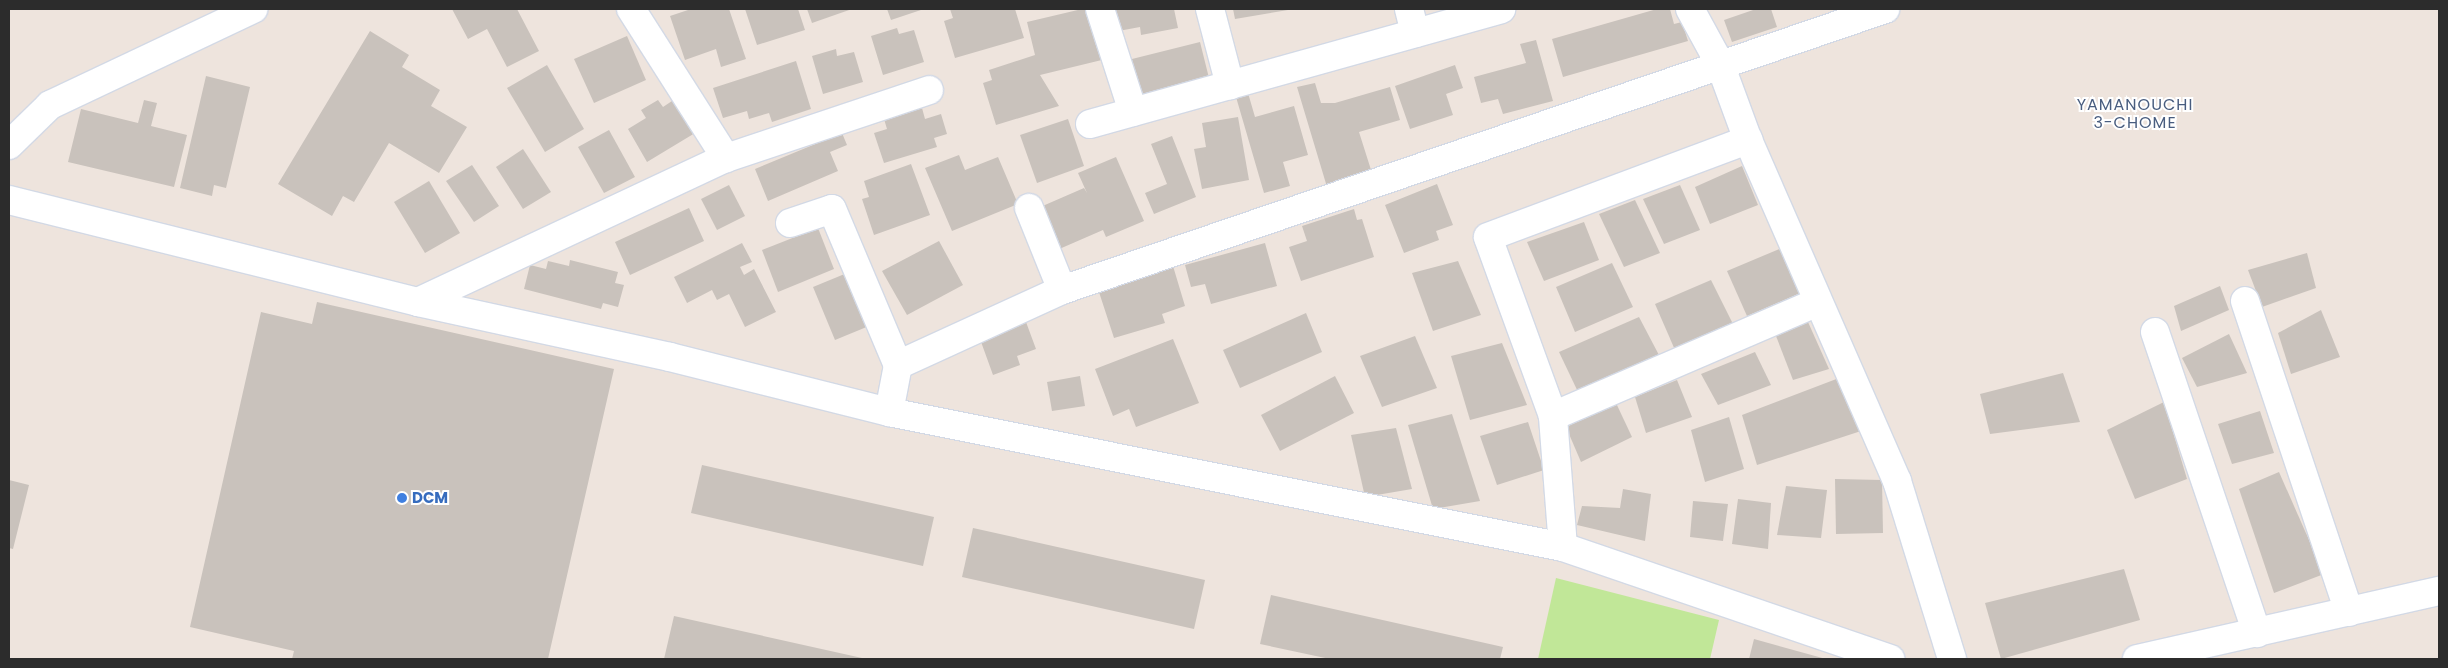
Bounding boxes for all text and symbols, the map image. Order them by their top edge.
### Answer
district label: YAMANOUCHI 3-CHOME [2075,95,2195,133]
place label: DCM [412,489,448,507]
marker: DCM [396,492,408,504]

